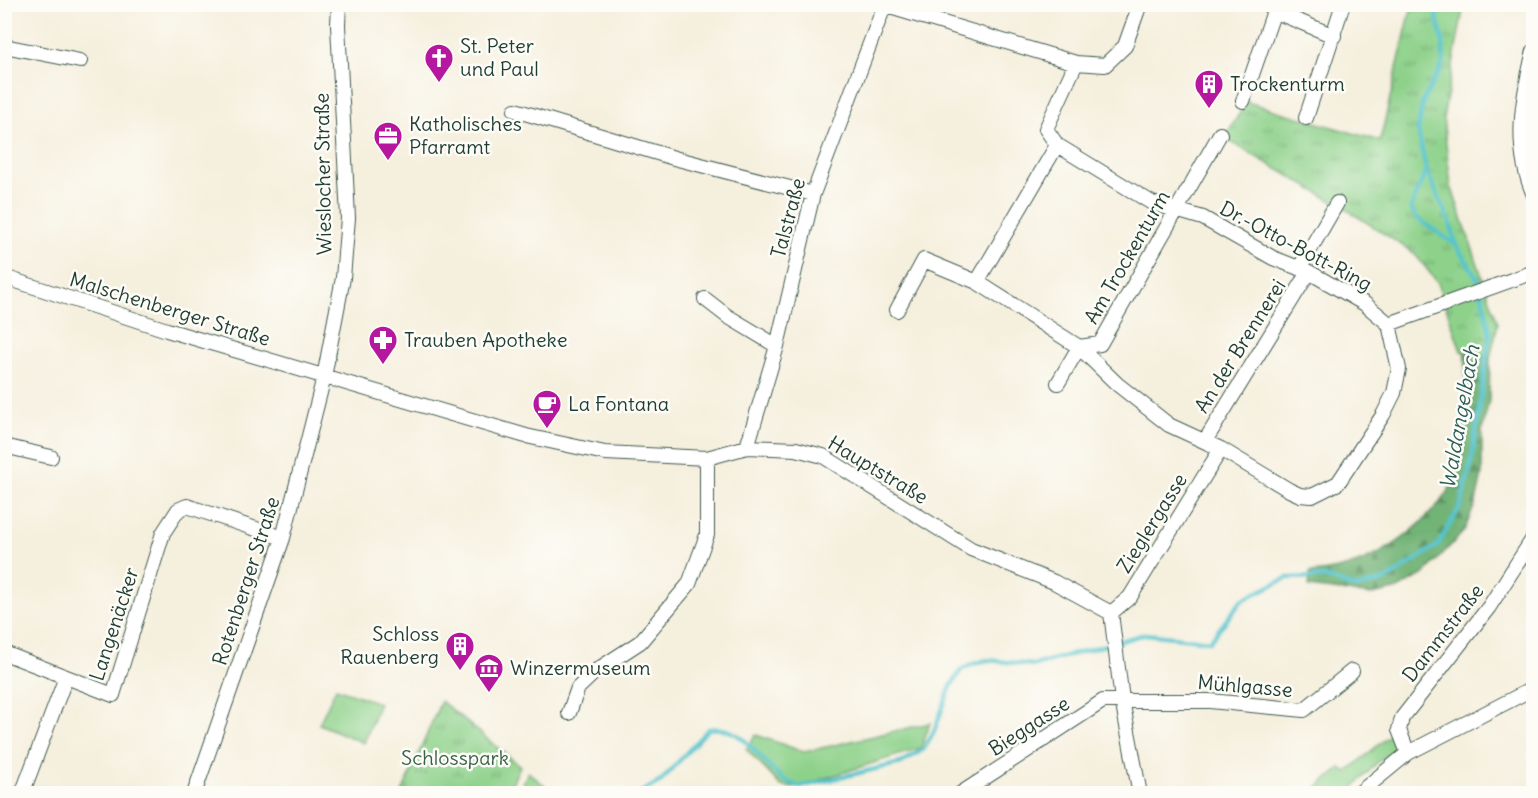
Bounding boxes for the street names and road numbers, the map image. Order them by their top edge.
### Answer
street label: Wieslocher Straße [309,93,336,255]
street label: Talstraße [765,175,810,261]
street label: Am Trockenturm [1078,186,1175,328]
street label: Dr.-Otto-Bott-Ring [1216,195,1376,296]
street label: Malschenberger Straße [67,266,273,351]
street label: An der Brennerei [1189,274,1291,417]
street label: Hauptstraße [824,430,933,509]
street label: Zieglergasse [1111,468,1192,577]
street label: Rotenberger Straße [206,493,285,668]
street label: Langenäcker [83,564,144,684]
street label: Dammstraße [1397,579,1489,687]
street label: Mühlgasse [1196,669,1294,702]
street label: Bieggasse [984,690,1074,761]

